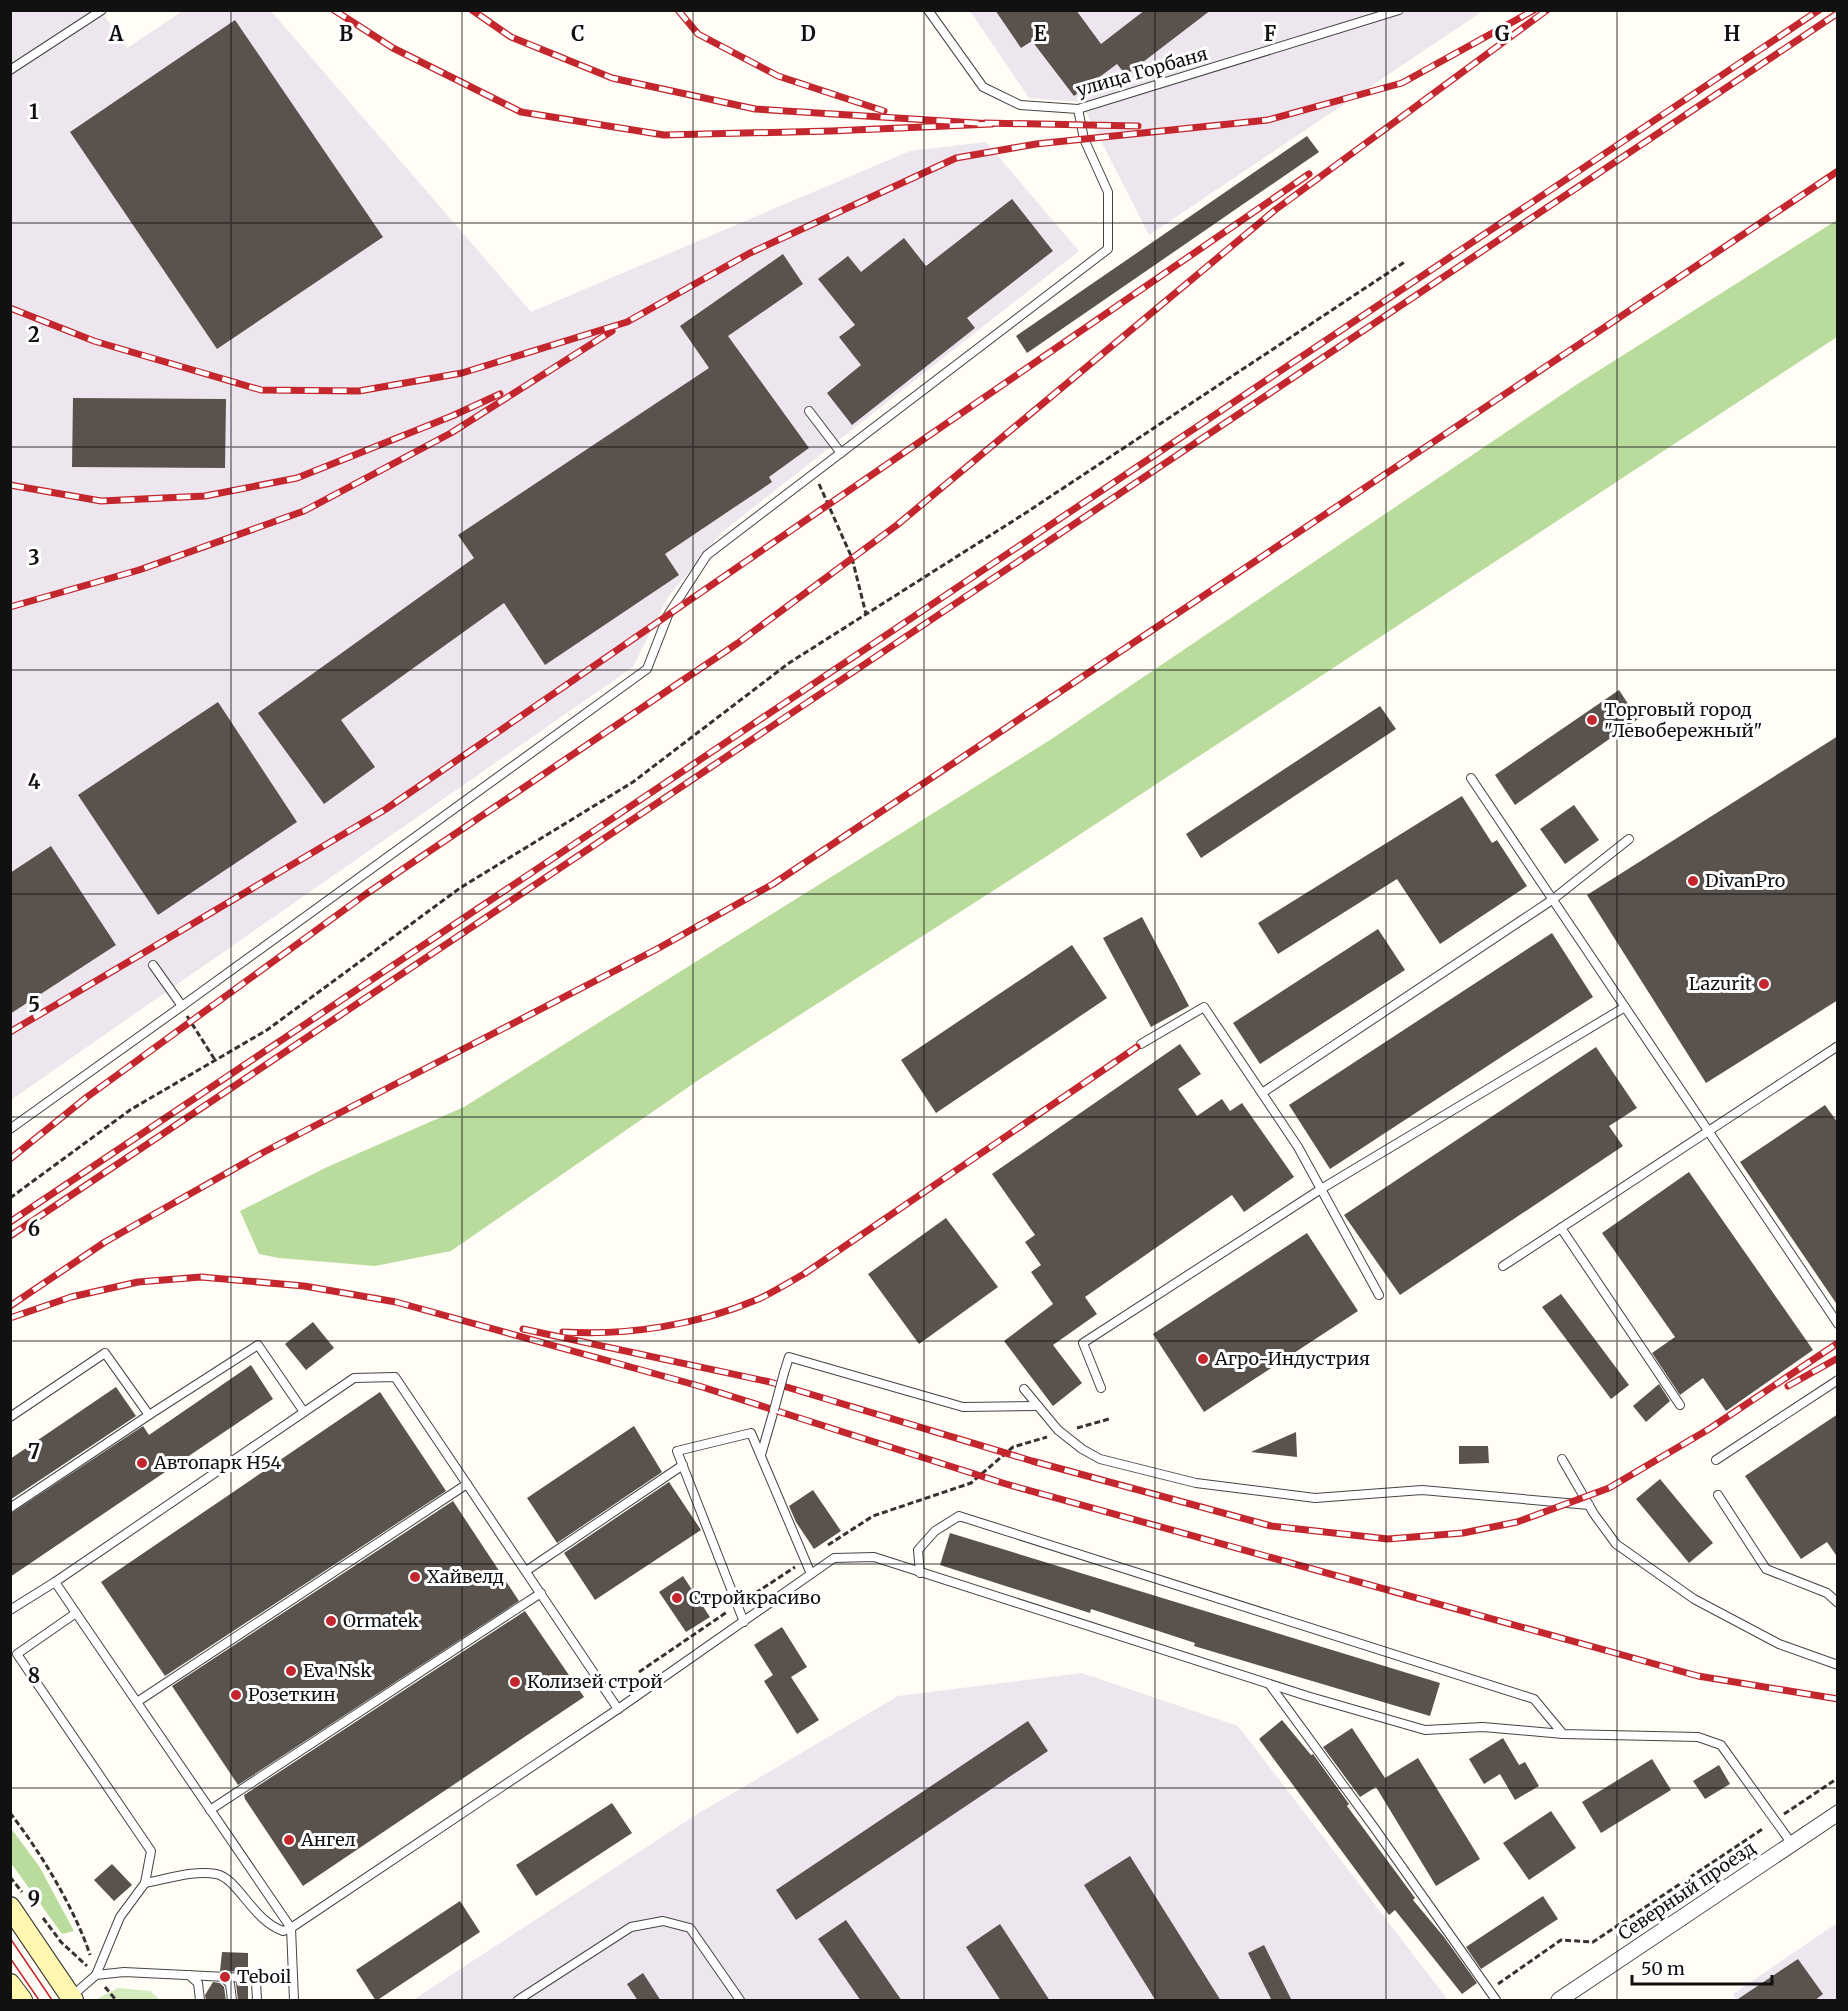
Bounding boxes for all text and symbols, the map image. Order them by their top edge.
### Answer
text: A [108,21,124,46]
text: B [339,21,353,46]
text: C [571,21,585,46]
text: D [800,21,816,46]
text: E [1033,21,1047,46]
text: F [1264,21,1277,46]
text: G [1495,21,1510,46]
text: H [1724,21,1740,46]
street label: улица Горбаня [1074,42,1210,101]
text: 1 [29,99,39,124]
text: 2 [28,322,40,347]
text: 3 [28,545,40,570]
place label: Торговый город "Левобережный" [1604,698,1762,742]
marker: Торговый город "Левобережный" [1585,713,1599,727]
text: 4 [28,769,41,794]
place label: DivanPro [1705,869,1785,892]
marker: DivanPro [1686,874,1700,888]
place label: Lazurit [1689,972,1752,995]
marker: Lazurit [1757,977,1771,991]
text: 5 [28,992,40,1017]
text: 6 [28,1216,40,1241]
place label: Агро-Индустрия [1214,1347,1370,1370]
marker: Агро-Индустрия [1196,1352,1210,1366]
text: 7 [28,1439,40,1464]
place label: Автопарк Н54 [153,1451,282,1474]
marker: Автопарк Н54 [135,1456,149,1470]
place label: Хайвелд [427,1565,504,1588]
marker: Хайвелд [408,1570,422,1584]
place label: Стройкрасиво [689,1586,821,1609]
marker: Стройкрасиво [670,1591,684,1605]
place label: Ormatek [343,1609,420,1632]
marker: Ormatek [324,1614,338,1628]
place label: Eva Nsk [303,1659,372,1682]
text: 8 [28,1663,40,1688]
marker: Eva Nsk [284,1664,298,1678]
place label: Колизей строй [527,1670,663,1693]
marker: Колизей строй [508,1675,522,1689]
place label: Розеткин [248,1683,336,1706]
marker: Розеткин [229,1688,243,1702]
place label: Ангел [300,1828,356,1851]
marker: Ангел [282,1833,296,1847]
street label: Северный проезд [1614,1836,1760,1945]
text: 9 [28,1886,40,1911]
scale bar [1632,1948,1772,1986]
text: 50 m [1641,1957,1685,1980]
place label: Teboil [237,1965,292,1988]
marker: Teboil [218,1970,232,1984]

